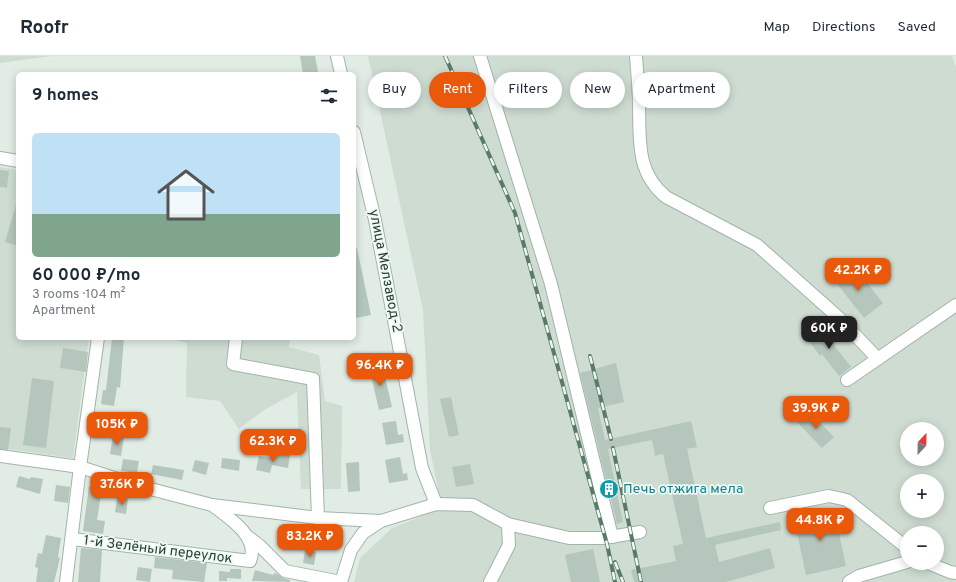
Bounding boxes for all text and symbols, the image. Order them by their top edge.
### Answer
text: Roofr [20,16,69,40]
text: Map [764,19,790,36]
text: Directions [812,19,876,36]
text: Saved [898,19,936,36]
chip: Buy [368,72,421,108]
chip: Rent [429,72,486,108]
chip: Filters [494,72,562,108]
chip: New [570,72,625,108]
chip: Apartment [633,72,730,108]
text: 9 homes [32,85,99,107]
icon: filters [318,85,340,107]
icon: home [150,159,222,231]
street label: улица Мелзавод-2 [365,208,405,334]
pin: 42.2K ₽ [821,258,895,292]
text: 42.2K ₽ [834,263,882,279]
text: 60 000 ₽/mo [32,265,140,287]
text: 3 rooms · 104 m² [32,287,126,303]
text: Apartment [32,303,95,319]
pin: 60K ₽ [801,316,857,350]
text: 60K ₽ [810,321,848,337]
pin: 96.4K ₽ [343,353,417,387]
text: 96.4K ₽ [356,358,404,374]
pin: 39.9K ₽ [779,396,853,430]
text: 39.9K ₽ [792,401,840,417]
pin: 105K ₽ [84,412,150,446]
text: 105K ₽ [96,417,138,433]
north arrow [900,422,944,466]
map controls [900,422,944,570]
pin: 62.3K ₽ [236,429,310,463]
text: 62.3K ₽ [249,434,297,450]
pin: 37.6K ₽ [85,472,159,506]
button: + [900,474,944,518]
text: 37.6K ₽ [99,477,145,493]
building icon: Печь отжига мела [598,478,620,500]
place label: Печь отжига мела [623,481,743,498]
pin: 44.8K ₽ [783,508,857,542]
text: 44.8K ₽ [796,513,844,529]
pin: 83.2K ₽ [273,524,347,558]
button: − [900,526,944,570]
text: 83.2K ₽ [286,529,334,545]
street label: 1-й Зелёный переулок [83,532,233,568]

